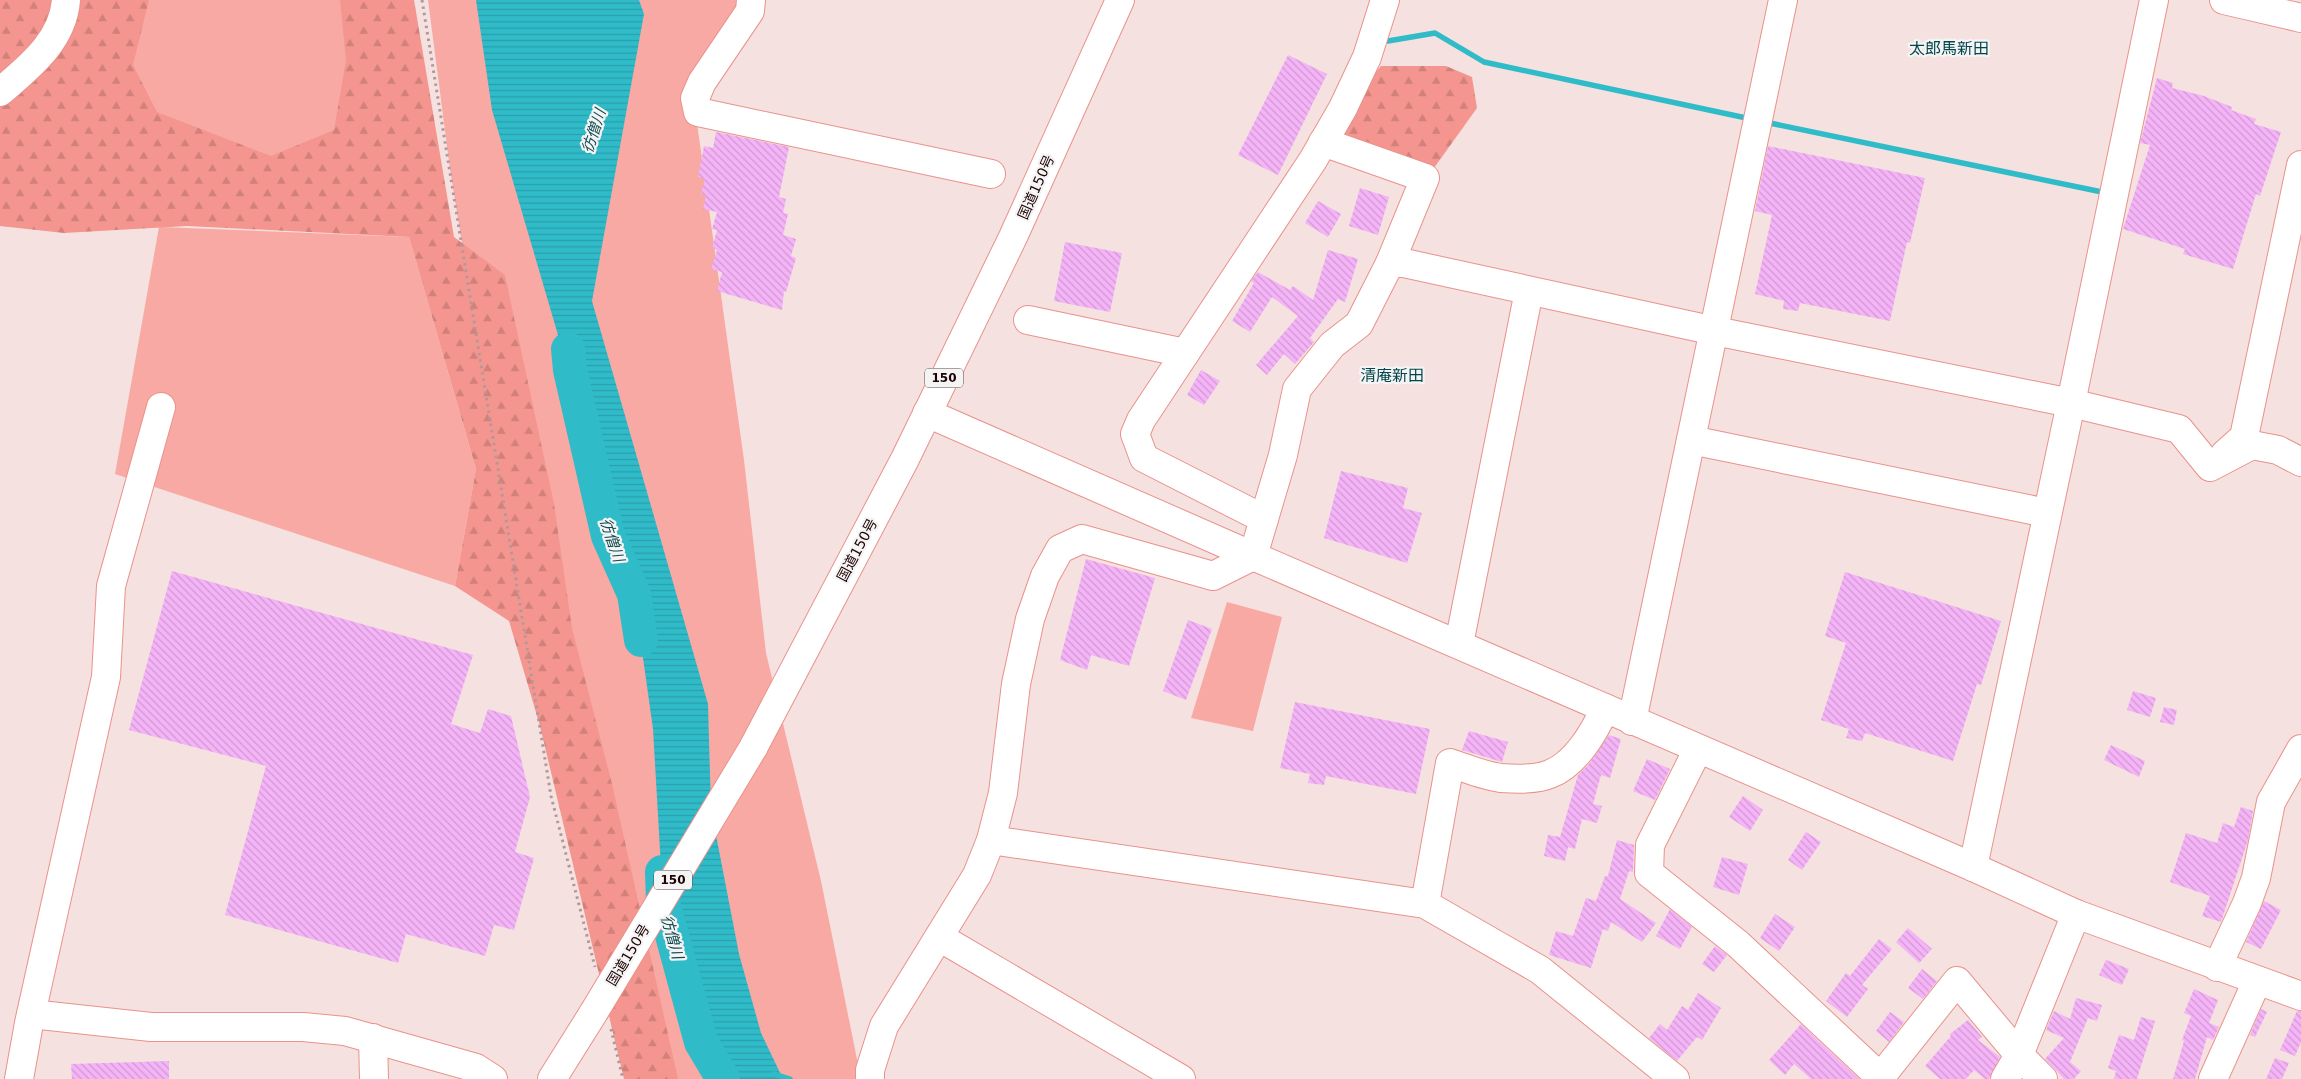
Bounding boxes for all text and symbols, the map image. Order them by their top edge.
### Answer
district label: 太郎馬新田 [1909,39,1989,58]
water label: 彷僧川 [578,105,610,155]
street label: 国道150号 [1015,152,1057,222]
district label: 清庵新田 [1360,366,1424,385]
road number: 150 [925,368,963,388]
water label: 彷僧川 [596,516,628,566]
street label: 国道150号 [834,516,880,584]
road number: 150 [654,870,692,890]
water label: 彷僧川 [657,913,687,963]
street label: 国道150号 [603,921,653,989]

